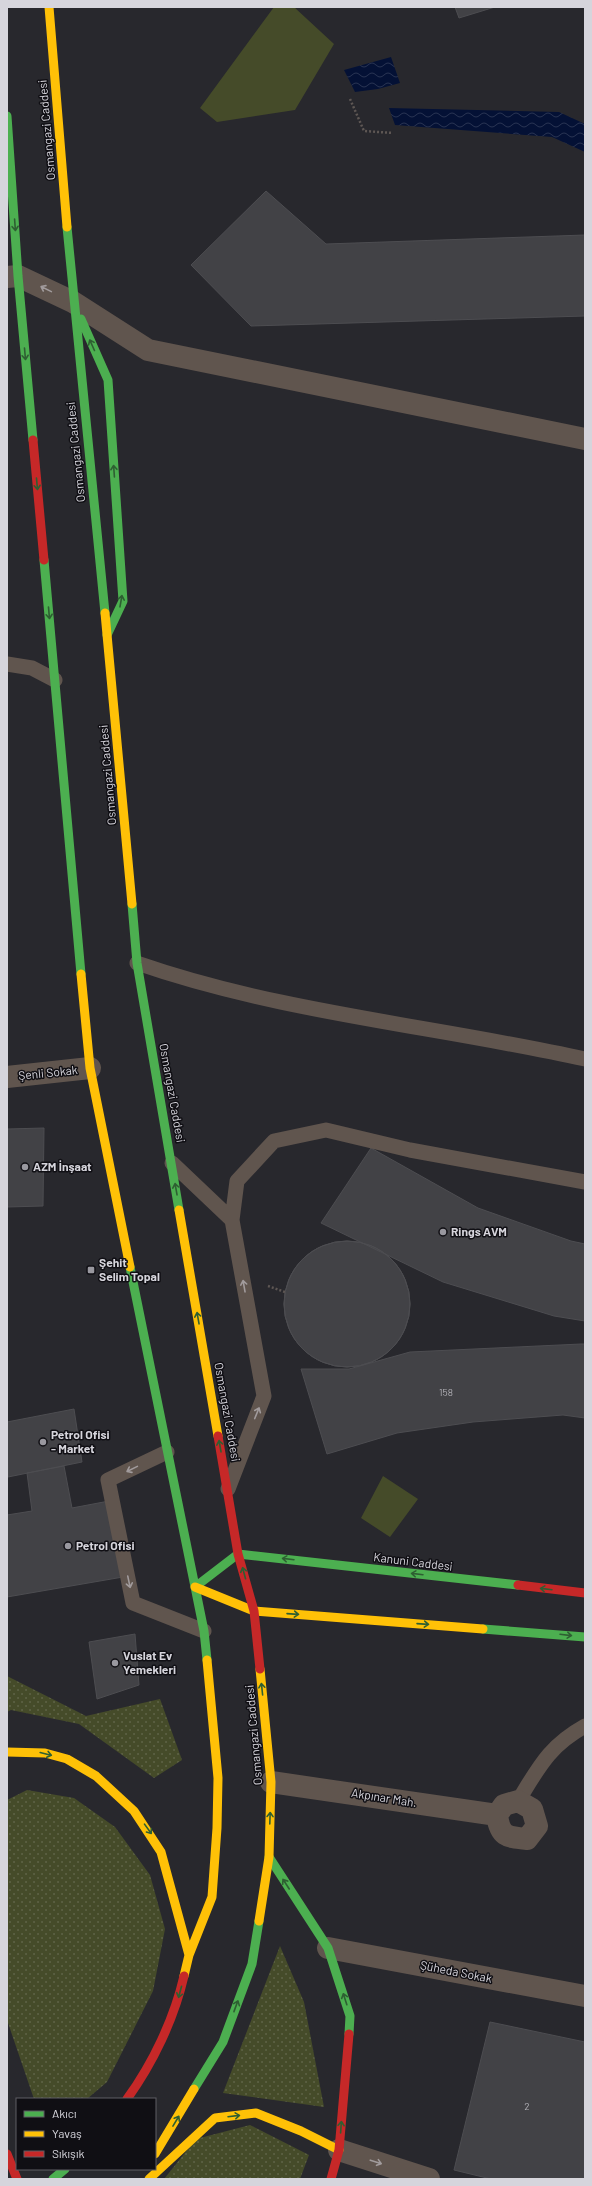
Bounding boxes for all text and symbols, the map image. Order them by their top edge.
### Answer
street label: Osmangazi Caddesi [35,79,57,181]
one-way arrow [11,218,18,231]
one-way arrow [40,285,52,292]
one-way arrow [88,339,95,351]
one-way arrow [22,347,29,360]
street label: Osmangazi Caddesi [63,401,87,503]
one-way arrow [111,465,118,478]
one-way arrow [33,477,41,490]
one-way arrow [117,594,125,607]
one-way arrow [45,606,52,619]
street label: Osmangazi Caddesi [96,724,118,826]
street label: Osmangazi Caddesi [157,1042,189,1144]
street label: Şenli Sokak [17,1062,78,1082]
place label: AZM İnşaat [33,1159,92,1173]
marker: AZM İnşaat [20,1162,30,1172]
one-way arrow [172,1183,180,1196]
place label: Rings AVM [451,1224,507,1238]
marker: Rings AVM [438,1227,448,1237]
place label: Şehit Selim Topal [99,1255,160,1283]
marker: Şehit Selim Topal [86,1265,96,1275]
one-way arrow [240,1280,248,1293]
one-way arrow [194,1311,202,1324]
street label: Osmangazi Caddesi [212,1361,244,1463]
house number: 158 [439,1386,453,1398]
one-way arrow [254,1408,262,1420]
place label: Petrol Ofisi - Market [51,1427,109,1455]
marker: Petrol Ofisi - Market [38,1437,48,1447]
one-way arrow [216,1440,224,1453]
one-way arrow [126,1466,138,1473]
place label: Petrol Ofisi [76,1538,134,1552]
marker: Petrol Ofisi [63,1541,73,1551]
street label: Kanuni Caddesi [373,1549,454,1573]
one-way arrow [282,1556,295,1563]
one-way arrow [240,1567,247,1580]
one-way arrow [411,1570,424,1578]
one-way arrow [125,1575,133,1588]
one-way arrow [540,1585,553,1593]
one-way arrow [286,1610,299,1617]
one-way arrow [416,1620,429,1627]
one-way arrow [559,1631,572,1639]
place label: Vuslat Ev Yemekleri [123,1648,176,1676]
marker: Vuslat Ev Yemekleri [110,1658,120,1668]
one-way arrow [258,1683,266,1696]
street label: Osmangazi Caddesi [242,1684,264,1786]
one-way arrow [39,1750,52,1758]
street label: Akpınar Mah. [350,1785,418,1809]
one-way arrow [266,1812,274,1825]
one-way arrow [144,1824,152,1835]
one-way arrow [282,1879,290,1890]
street label: Şüheda Sokak [419,1957,493,1985]
one-way arrow [176,1986,183,1999]
one-way arrow [340,1993,348,2005]
one-way arrow [233,2001,241,2013]
legend [16,2098,156,2170]
house number: 2 [524,2100,530,2112]
text: Akıcı [52,2106,77,2120]
one-way arrow [227,2112,240,2120]
one-way arrow [172,2116,180,2127]
one-way arrow [338,2121,345,2134]
text: Yavaş [52,2126,82,2140]
text: Sıkışık [52,2146,84,2160]
one-way arrow [370,2159,383,2166]

